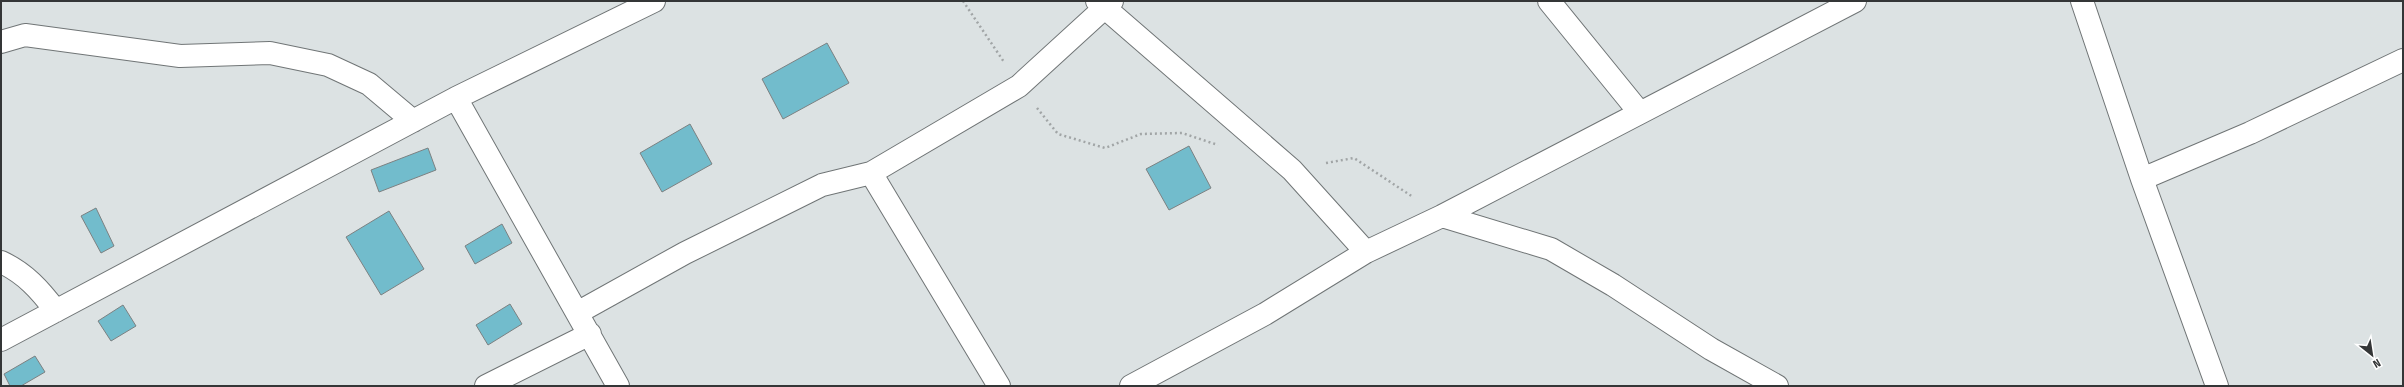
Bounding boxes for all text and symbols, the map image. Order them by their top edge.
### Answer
north arrow [2352,335,2392,375]
text: N [2371,356,2383,371]

